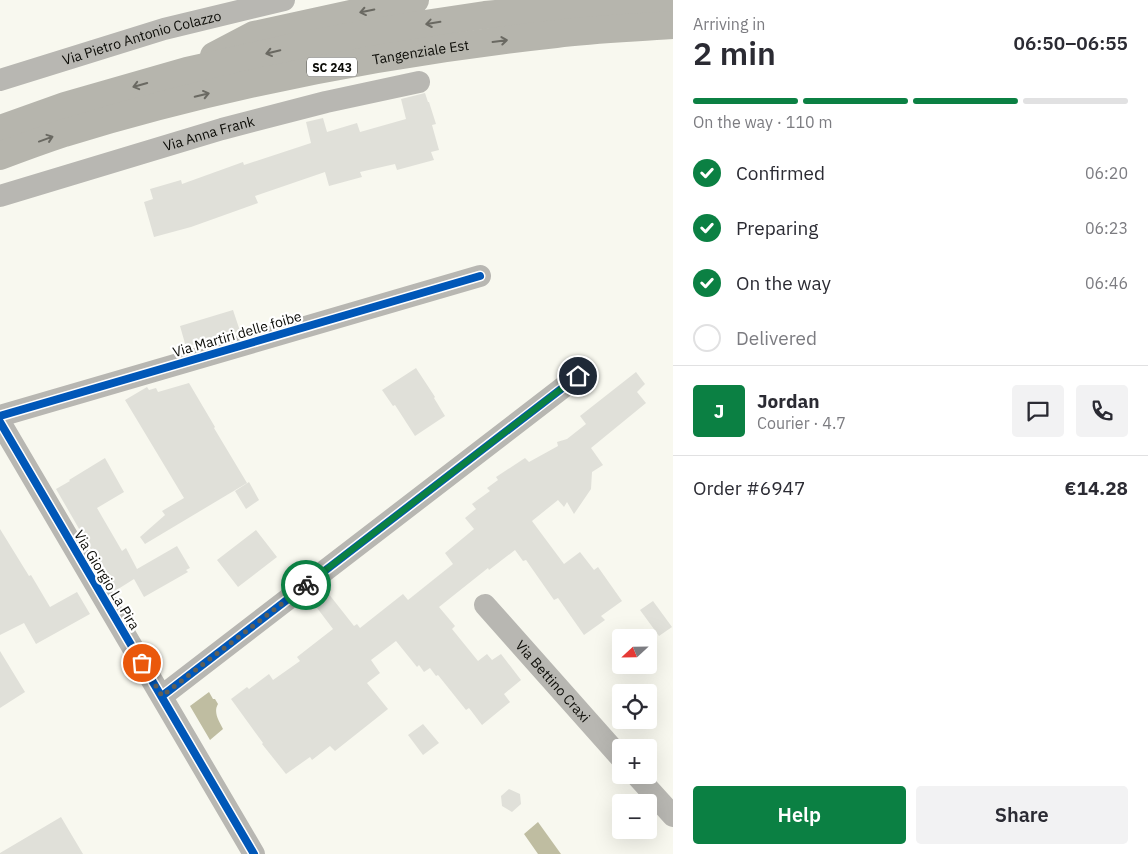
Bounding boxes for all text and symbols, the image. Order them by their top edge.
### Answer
street label: Via Pietro Antonio Colazzo [60,6,223,69]
one-way arrow [360,6,376,16]
text: Arriving in [693,14,765,34]
one-way arrow [425,18,441,28]
text: 06:50–06:55 [1014,31,1128,55]
text: 2 min [693,32,776,74]
street label: Tangenziale Est [371,36,470,69]
one-way arrow [491,36,507,46]
one-way arrow [265,48,281,57]
road number: SC 243 [307,58,357,76]
one-way arrow [132,80,148,90]
one-way arrow [194,90,210,99]
street label: Via Anna Frank [161,112,257,155]
text: On the way · 110 m [693,112,832,132]
one-way arrow [38,134,53,143]
icon: check [693,159,721,187]
text: Confirmed [736,161,825,185]
text: 06:20 [1085,163,1128,183]
icon: check [693,214,721,242]
text: Preparing [736,216,818,240]
text: 06:23 [1085,218,1128,238]
icon: check [693,269,721,297]
text: On the way [736,271,831,295]
text: 06:46 [1085,273,1128,293]
street label: Via Martiri delle foibe [171,307,304,361]
text: Delivered [736,326,817,350]
pin [557,355,599,397]
icon: home [564,362,592,390]
button: chat [1012,385,1064,437]
button: phone [1076,385,1128,437]
text: Jordan [757,389,820,413]
text: J [714,399,724,423]
text: Courier · 4.7 [757,413,846,433]
text: Order #6947 [693,476,805,500]
text: €14.28 [1065,476,1128,500]
street label: Via Giorgio La Pira [70,527,144,634]
courier [281,560,331,610]
icon: bike [292,571,320,599]
north arrow [612,629,658,674]
map controls [612,629,657,839]
street label: Via Bettino Craxi [512,636,594,726]
pin [121,642,163,684]
icon: bag [128,649,156,677]
button: locate [612,684,657,729]
button: + [612,739,657,784]
button: Help [693,786,906,844]
button: Share [916,786,1128,844]
button: − [612,794,657,839]

